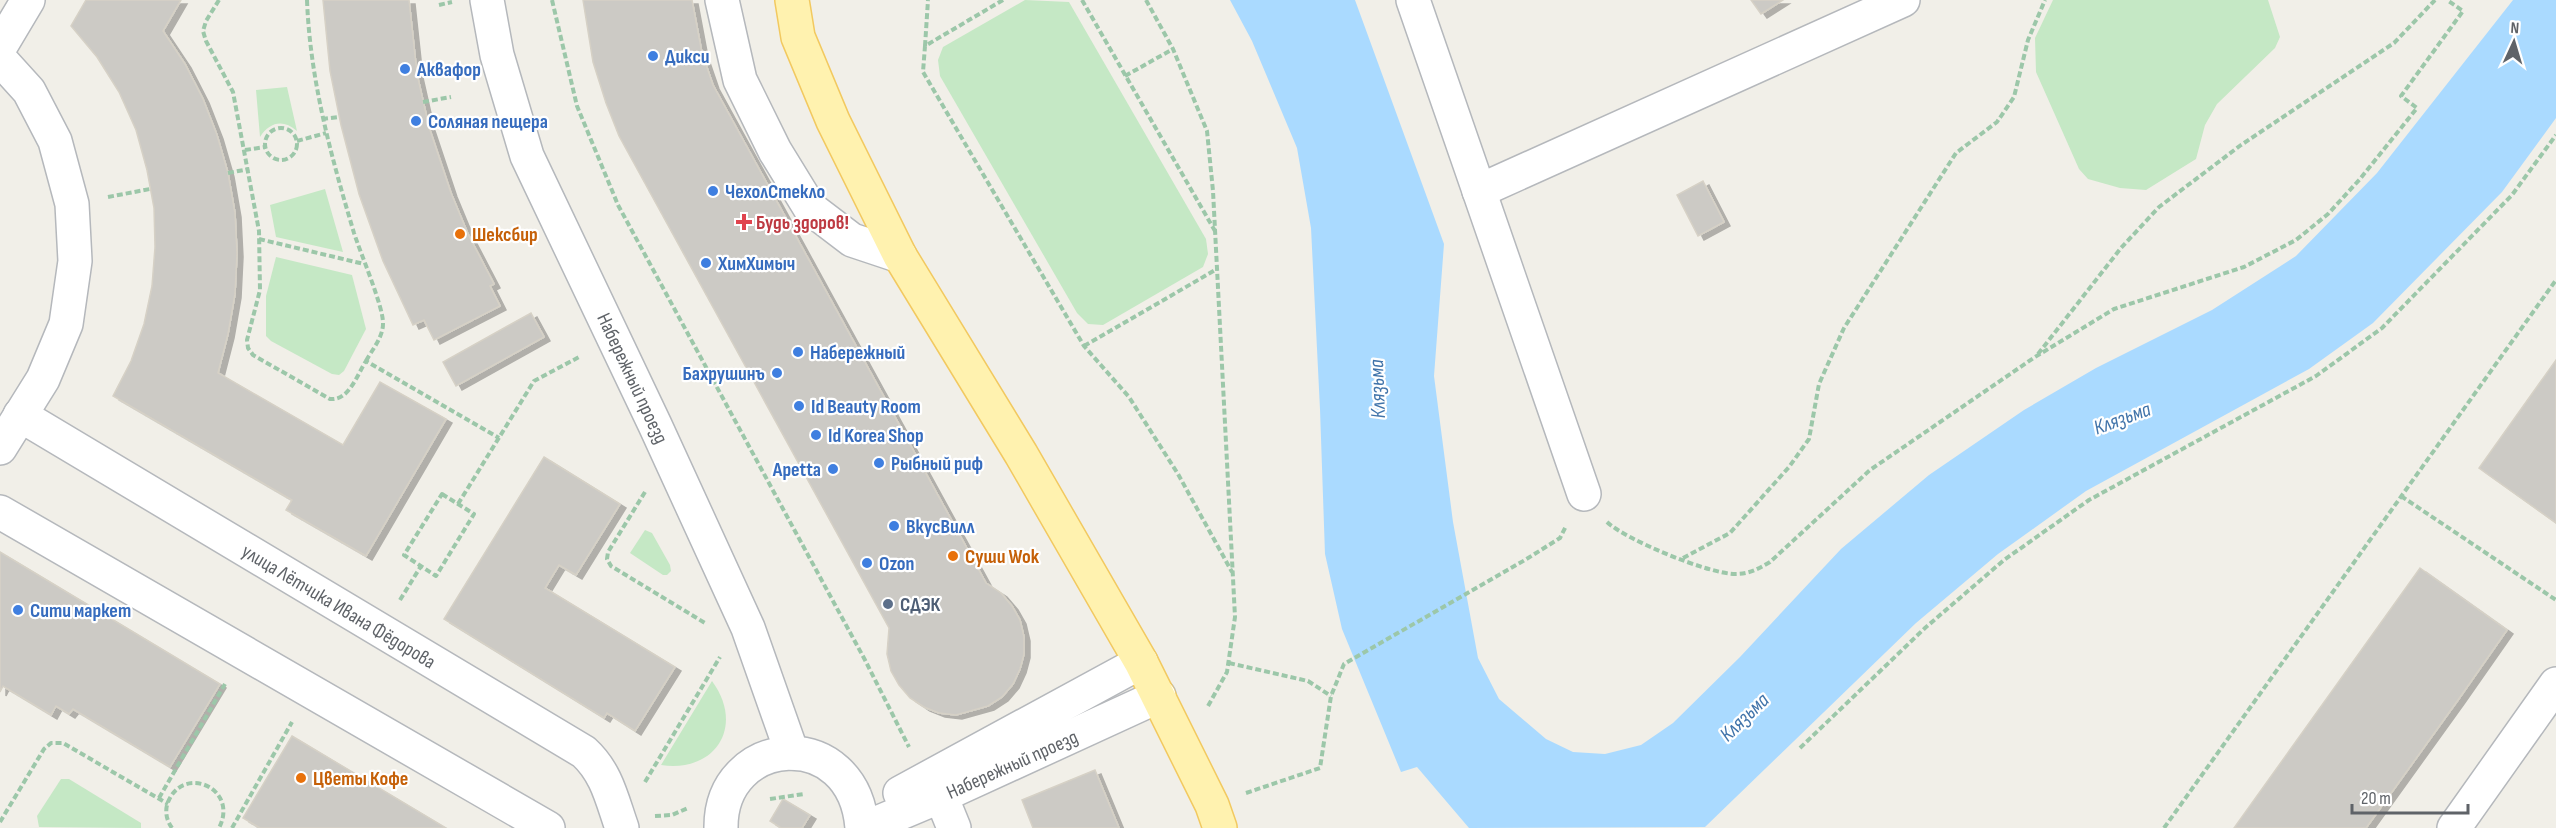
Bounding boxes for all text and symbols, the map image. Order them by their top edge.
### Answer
north arrow [2484,12,2544,72]
text: N [2510,19,2520,38]
place label: Дикси [665,45,710,69]
marker: Дикси [646,49,660,63]
place label: Аквафор [416,58,481,82]
marker: Аквафор [398,62,412,76]
place label: Соляная пещера [428,110,548,134]
marker: Соляная пещера [409,114,423,128]
place label: ЧехолСтекло [725,180,825,204]
marker: ЧехолСтекло [706,184,720,198]
place label: Будь здоров! [756,211,849,235]
marker: Будь здоров! [737,215,751,229]
place label: Шексбир [472,223,538,247]
marker: Шексбир [453,227,467,241]
place label: ХимХимыч [717,252,795,276]
marker: ХимХимыч [699,256,713,270]
street label: Набережный проезд [591,309,673,448]
place label: Набережный [810,341,905,365]
marker: Набережный [791,345,805,359]
water label: Клязьма [1364,359,1391,419]
place label: Бахрушинъ [682,362,765,386]
marker: Бахрушинъ [770,366,784,380]
place label: Id Beauty Room [811,395,921,419]
water label: Клязьма [2090,396,2155,440]
marker: Id Beauty Room [792,399,806,413]
place label: Id Korea Shop [828,424,924,448]
marker: Id Korea Shop [809,428,823,442]
place label: Рыбный риф [891,452,983,476]
marker: Рыбный риф [872,456,886,470]
place label: Apetta [772,458,821,482]
marker: Apetta [826,462,840,476]
place label: ВкусВилл [906,515,975,539]
marker: ВкусВилл [887,519,901,533]
street label: улица Лётчика Ивана Фёдорова [237,539,440,674]
place label: Суши Wok [965,545,1040,569]
marker: Суши Wok [946,549,960,563]
place label: Ozon [879,552,914,576]
marker: Ozon [860,556,874,570]
place label: СДЭК [900,593,941,617]
marker: СДЭК [881,597,895,611]
place label: Сити маркет [30,599,131,623]
marker: Сити маркет [11,603,25,617]
water label: Клязьма [1714,688,1775,747]
street label: Набережный проезд [943,725,1082,805]
place label: Цветы Кофе [313,767,408,791]
marker: Цветы Кофе [294,771,308,785]
scale bar [2352,777,2468,815]
text: 20 m [2361,788,2391,809]

